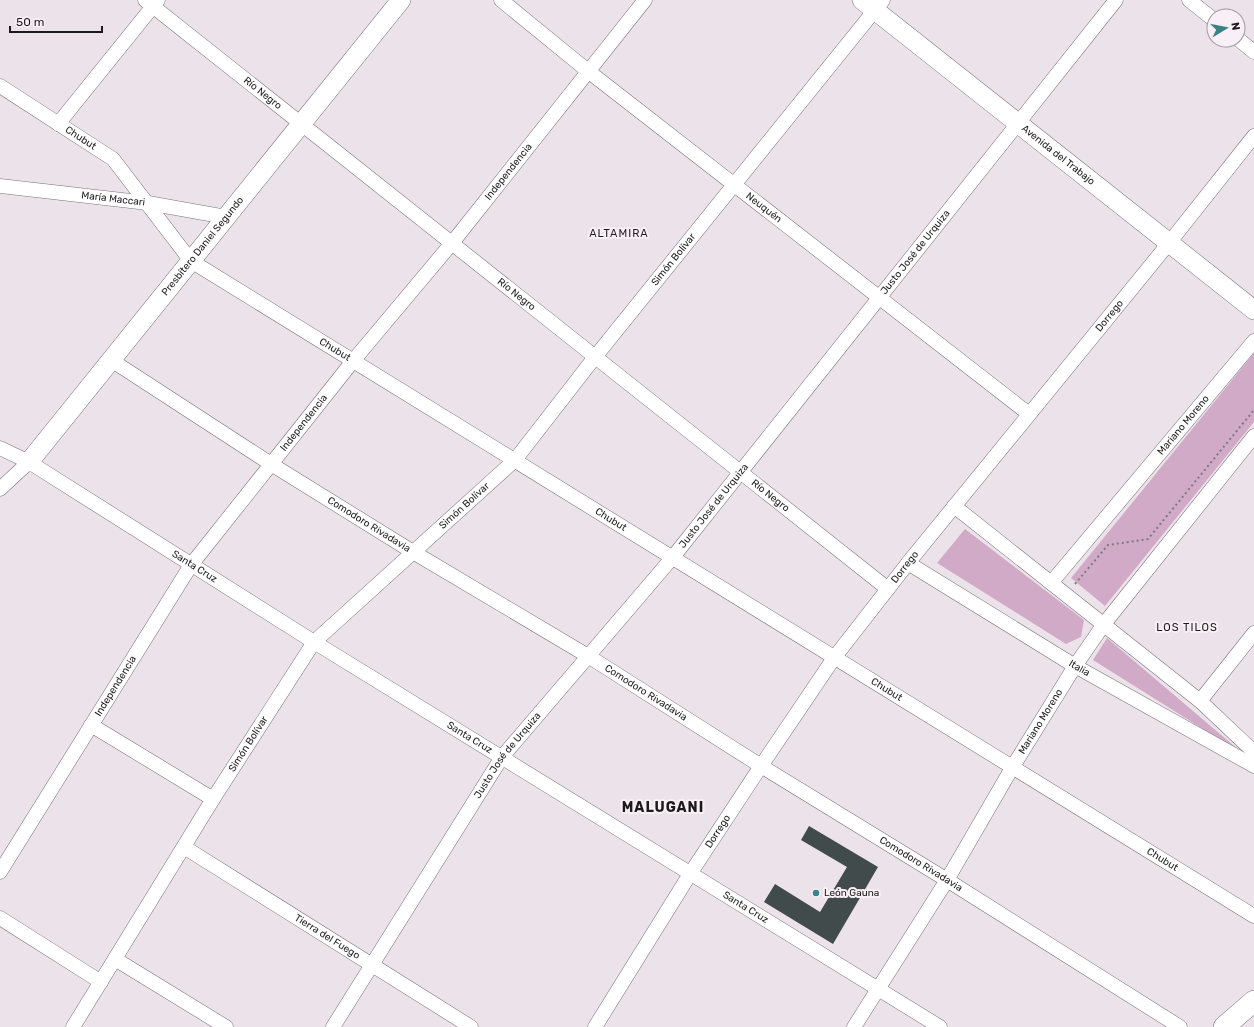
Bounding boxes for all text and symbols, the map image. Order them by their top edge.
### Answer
scale bar [10,8,102,34]
north arrow [1206,8,1246,48]
text: 50 m [16,15,44,29]
text: N [1228,21,1242,31]
street label: Río Negro [241,74,284,112]
street label: Avenida del Trabajo [1019,122,1097,188]
street label: Chubut [63,124,99,153]
street label: Independencia [482,141,535,203]
street label: María Maccari [81,189,146,209]
street label: Neuquén [743,190,784,225]
street label: Presbítero Daniel Segundo [159,194,246,298]
street label: Justo José de Urquiza [878,208,953,297]
district label: ALTAMIRA [589,227,649,240]
street label: Simón Bolívar [649,231,698,288]
street label: Río Negro [495,276,538,313]
street label: Dorrego [1093,297,1126,334]
street label: Chubut [317,335,353,364]
street label: Independencia [278,392,330,454]
street label: Mariano Moreno [1155,393,1212,458]
street label: Justo José de Urquiza [676,461,751,551]
street label: Río Negro [749,477,792,515]
street label: Simón Bolívar [437,480,492,532]
street label: Comodoro Rivadavia [325,494,413,555]
street label: Chubut [593,505,629,534]
street label: Santa Cruz [170,548,219,585]
street label: Dorrego [889,548,921,586]
district label: LOS TILOS [1156,621,1218,634]
street label: Independencia [92,654,139,719]
street label: Italia [1066,657,1092,679]
street label: Comodoro Rivadavia [602,662,689,723]
street label: Chubut [869,675,905,704]
street label: Mariano Moreno [1016,687,1065,756]
street label: Justo José de Urquiza [472,710,543,801]
street label: Simón Bolívar [226,714,271,774]
street label: Santa Cruz [445,719,495,756]
district label: MALUGANI [622,799,704,816]
street label: Dorrego [703,812,733,850]
street label: Comodoro Rivadavia [877,834,965,894]
street label: Chubut [1145,845,1180,874]
place label: León Gauna [824,887,879,899]
marker: León Gauna [811,888,821,898]
street label: Santa Cruz [721,889,771,926]
street label: Tierra del Fuego [292,912,362,962]

